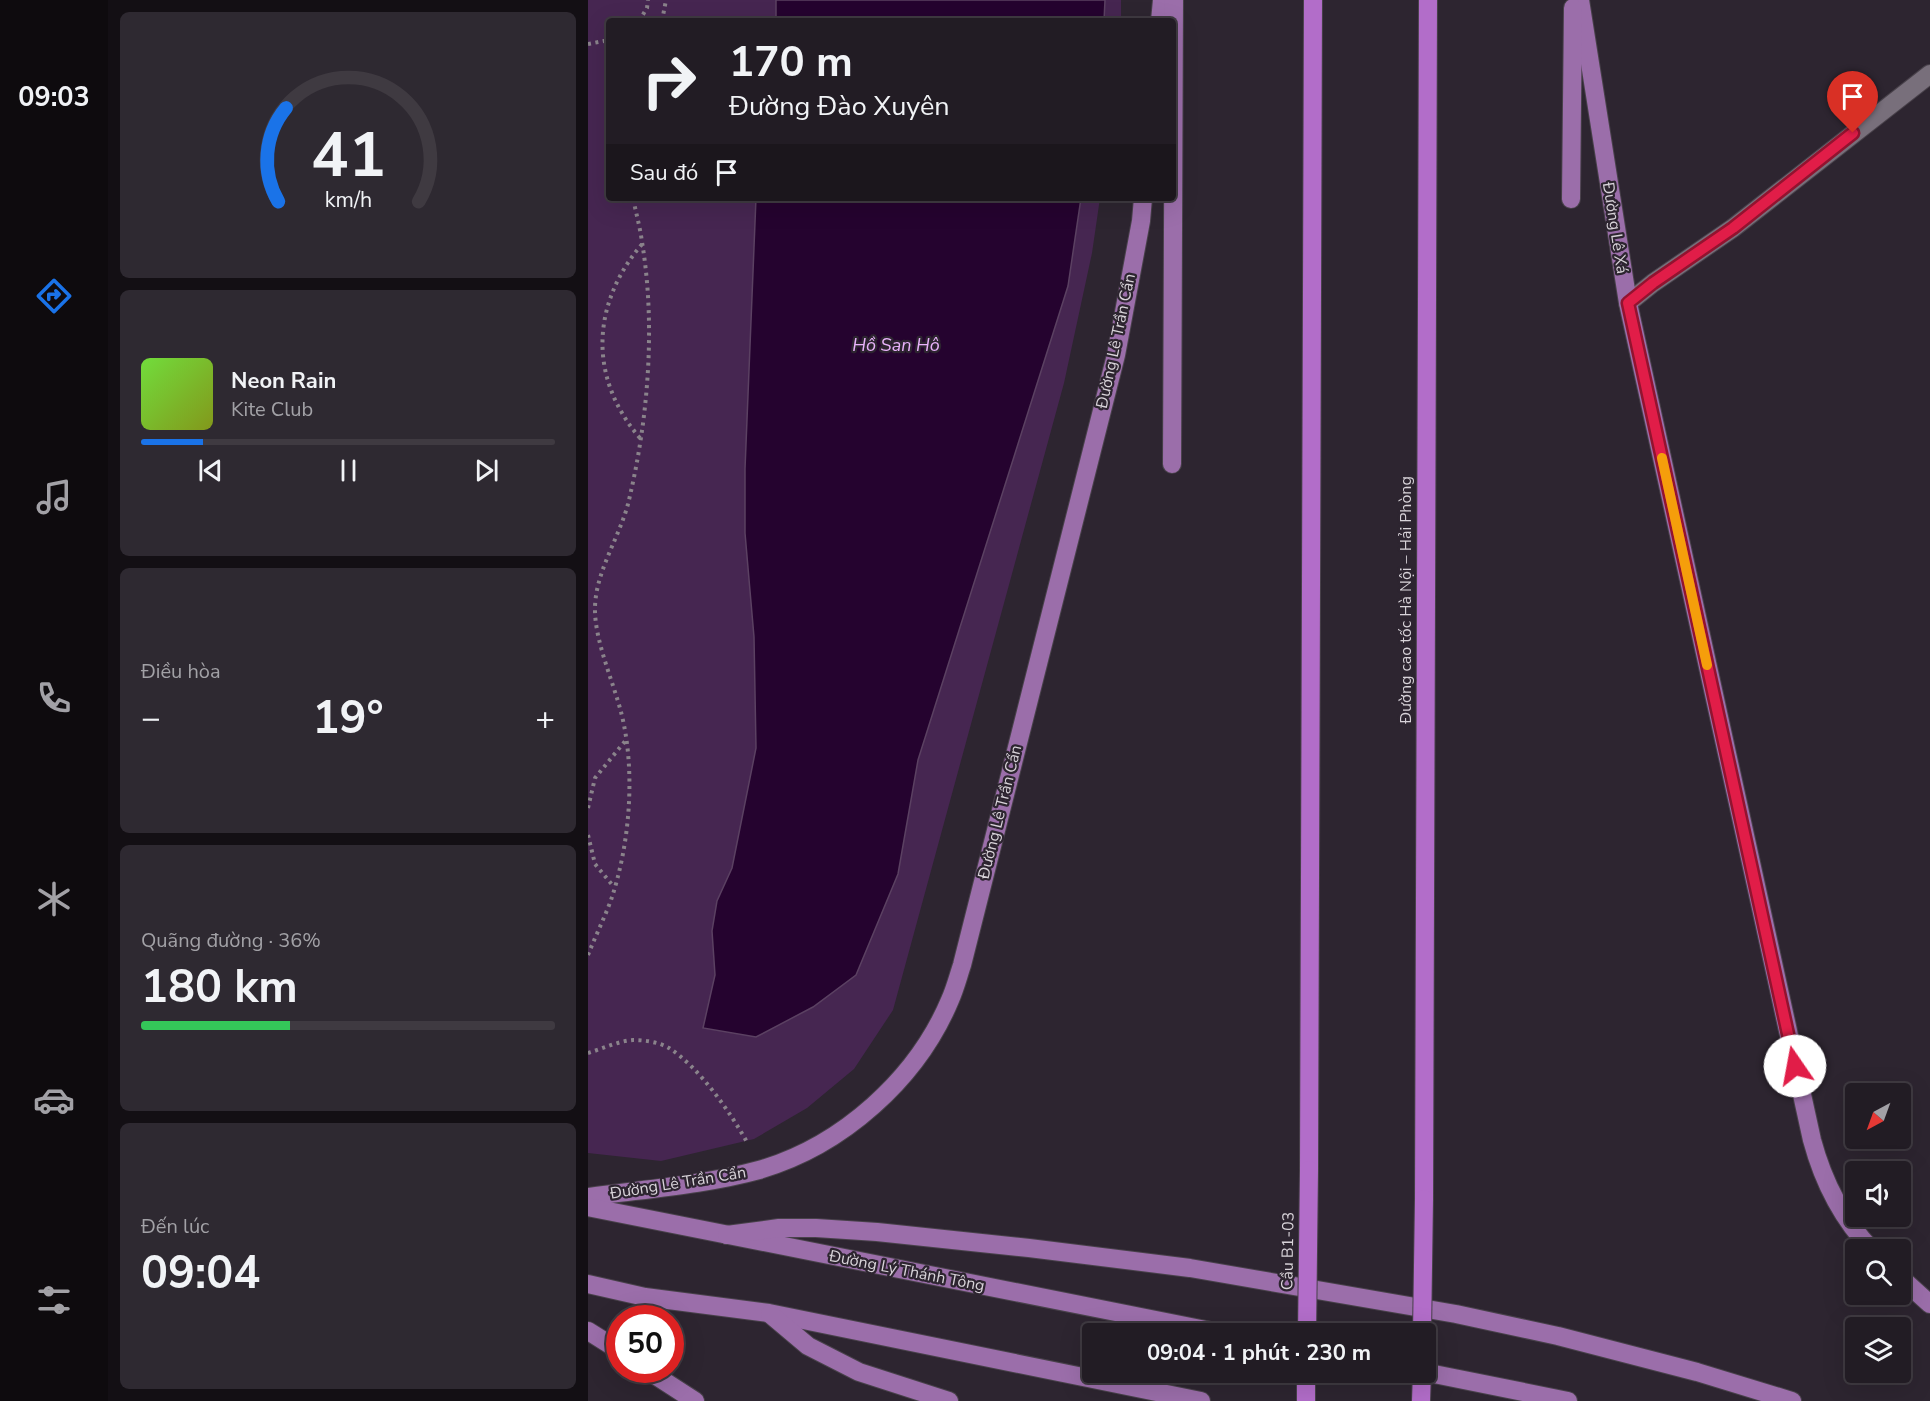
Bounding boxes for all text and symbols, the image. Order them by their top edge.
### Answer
text: 170 m [729,34,853,91]
icon: right [630,42,708,120]
pin [1827,71,1878,133]
text: 09:03 [18,79,90,116]
icon: arrive [1836,80,1869,113]
text: Đường Đào Xuyên [729,88,950,125]
text: 41 [311,113,385,198]
icon: arrive [710,156,743,189]
text: Sau đó [630,158,698,188]
street label: Đường Lê Xá [1597,180,1633,275]
text: km/h [324,185,372,215]
street label: Đường Lê Trần Cẩn [1091,272,1141,411]
icon: directions [33,275,75,317]
water label: Hồ San Hô [852,333,940,357]
text: Neon Rain [231,366,336,396]
text: Kite Club [231,396,313,423]
icon: previous [194,454,227,487]
icon: pause [332,454,365,487]
icon: next [470,454,503,487]
icon: music [33,476,75,518]
street label: Đường cao tốc Hà Nội – Hải Phòng [1395,476,1417,725]
text: Điều hòa [141,658,221,685]
icon: phone [33,677,75,719]
text: 19° [312,688,384,749]
text: − [141,696,161,741]
text: + [535,696,555,741]
street label: Đường Lê Trần Cẩn [972,743,1027,882]
icon: climate [33,878,75,920]
text: Quãng đường · 36% [141,927,321,954]
text: 180 km [141,957,298,1018]
position arrow [1763,1034,1827,1098]
icon: car [33,1079,75,1121]
north arrow [1845,1083,1911,1149]
map controls [1845,1083,1911,1383]
street label: Đường Lê Trần Cẩn [607,1161,748,1205]
button: sound [1845,1161,1911,1227]
street label: Cầu B1-03 [1276,1212,1300,1290]
text: Đến lúc [141,1213,209,1240]
button: search [1845,1239,1911,1305]
text: 09:04 [141,1243,260,1304]
street label: Đường Lý Thánh Tông [826,1245,987,1297]
icon: filters [33,1279,75,1321]
speed limit sign: 50 [606,1305,684,1383]
button: layers [1845,1317,1911,1383]
text: 09:04 · 1 phút · 230 m [1147,1338,1371,1368]

